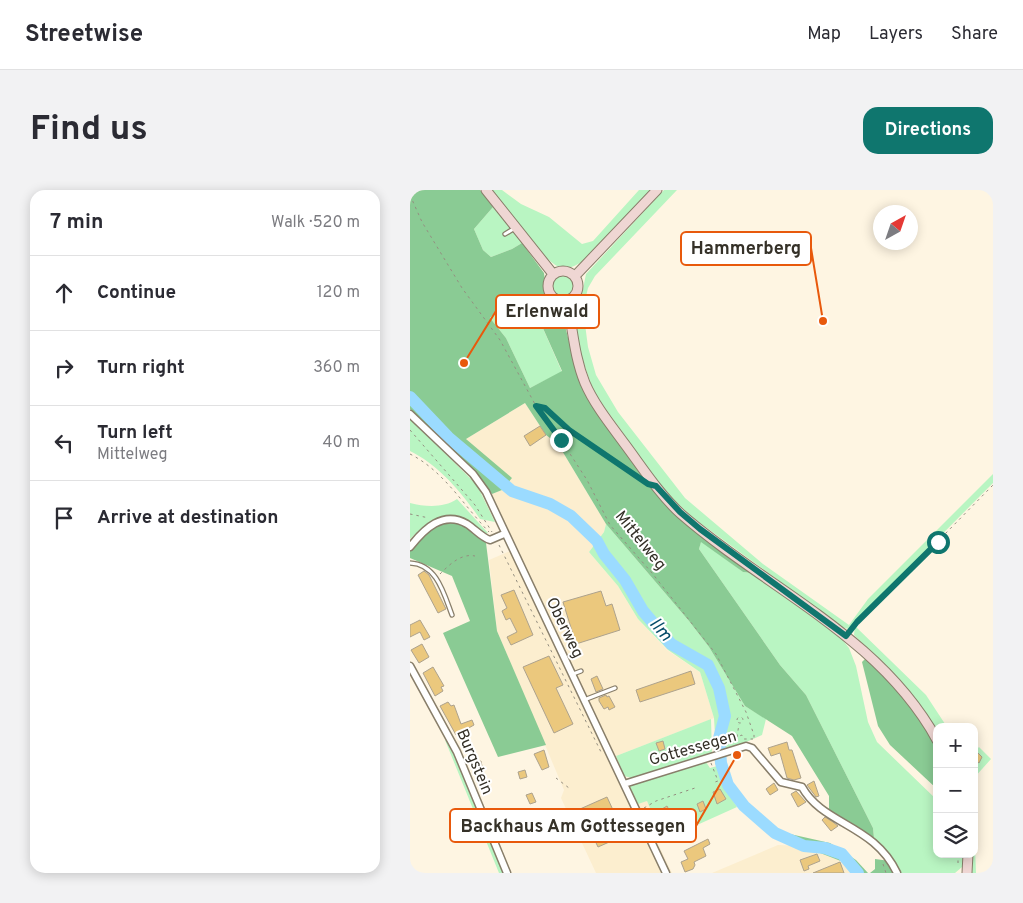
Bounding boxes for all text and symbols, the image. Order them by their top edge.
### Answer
text: Streetwise [25,20,143,50]
text: Map [807,23,841,46]
text: Layers [869,23,923,46]
text: Share [951,23,998,46]
button: Directions [863,107,993,154]
text: Find us [30,108,148,152]
north arrow [873,205,918,250]
text: 7 min [50,209,103,236]
text: Walk · 520 m [271,213,360,233]
callout: Hammerberg [681,232,811,265]
text: Hammerberg [691,238,801,261]
icon: ahead [50,279,78,307]
text: Continue [97,281,176,305]
text: 120 m [317,283,360,303]
callout: Erlenwald [496,295,599,328]
text: Erlenwald [505,301,589,324]
icon: right [50,354,78,382]
text: Turn right [97,356,185,380]
text: 360 m [313,358,360,378]
text: Turn left [97,421,173,445]
icon: left [50,429,78,457]
route end [550,429,573,452]
text: 40 m [322,433,360,453]
text: Mittelweg [97,445,168,465]
icon: arrive [50,504,78,532]
text: Arrive at destination [97,506,278,530]
street label: Mittelweg [610,507,670,575]
route start [927,531,950,554]
street label: Oberweg [541,594,587,662]
water label: Ilm [643,613,677,647]
map controls [933,723,978,858]
button: + [933,723,978,768]
street label: Burgstein [451,726,497,798]
street label: Gottessegen [647,727,739,771]
button: − [933,768,978,813]
callout: Backhaus Am Gottessegen [450,809,696,842]
button: layers [933,813,978,858]
text: Backhaus Am Gottessegen [461,816,685,839]

